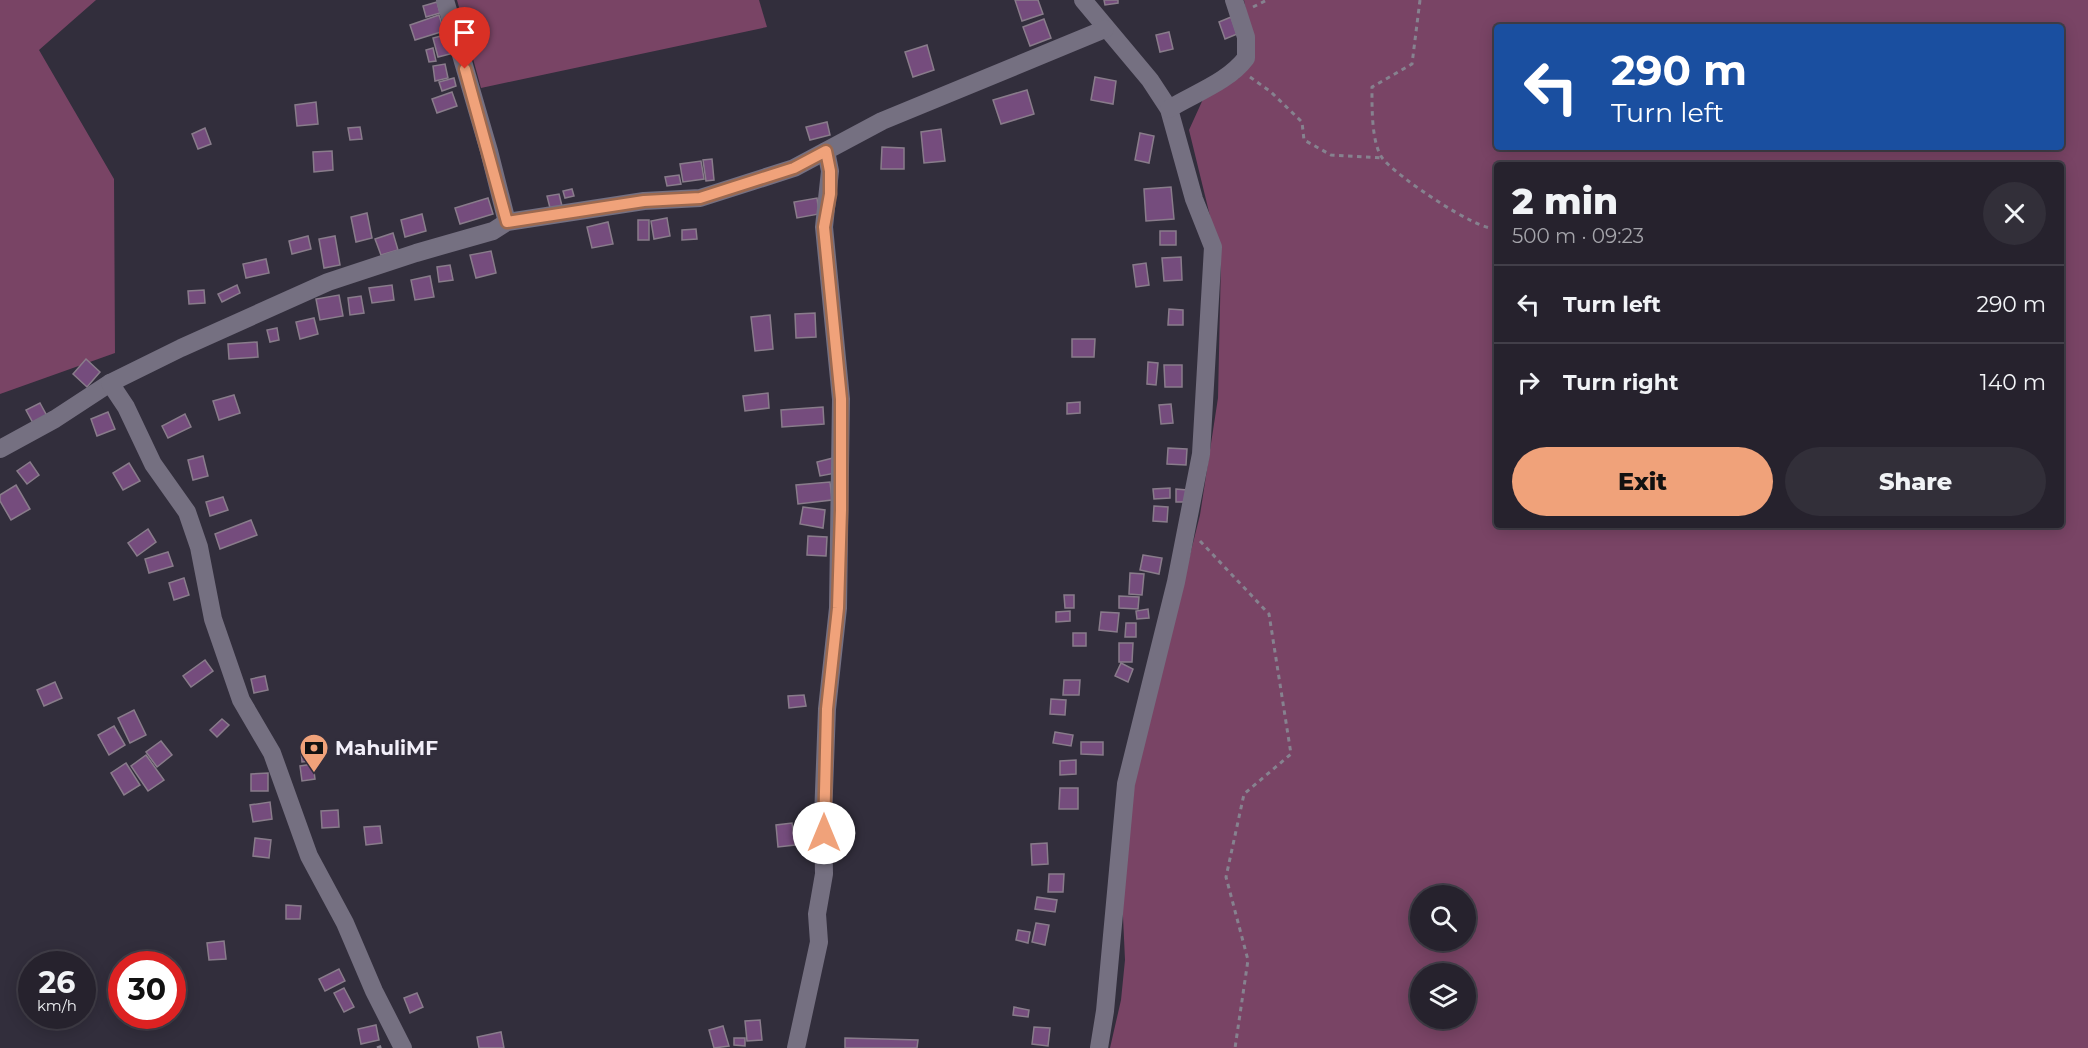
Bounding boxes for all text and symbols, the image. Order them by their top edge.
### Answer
pin [439,7,490,69]
icon: arrive [448,16,481,49]
text: 290 m [1611,44,1747,96]
icon: left [1512,48,1590,126]
text: Turn left [1611,96,1724,129]
text: 2 min [1512,179,1618,223]
button: close [1983,182,2046,245]
text: 500 m · 09:23 [1512,224,1644,248]
icon: left [1512,288,1545,321]
text: Turn left [1563,291,1661,318]
text: 290 m [1976,291,2046,318]
icon: right [1512,366,1545,399]
text: Turn right [1563,369,1678,396]
text: 140 m [1980,369,2046,396]
button: Exit [1512,447,1773,516]
button: Share [1785,447,2046,516]
bank icon: MahuliMF [298,732,330,774]
place label: MahuliMF [335,736,438,760]
position arrow [792,801,856,865]
map controls [1410,885,1476,1029]
button: search [1410,885,1476,951]
speed limit sign: 30 [108,951,186,1029]
button: layers [1410,963,1476,1029]
text: 26 [39,964,75,1001]
text: km/h [37,996,77,1015]

